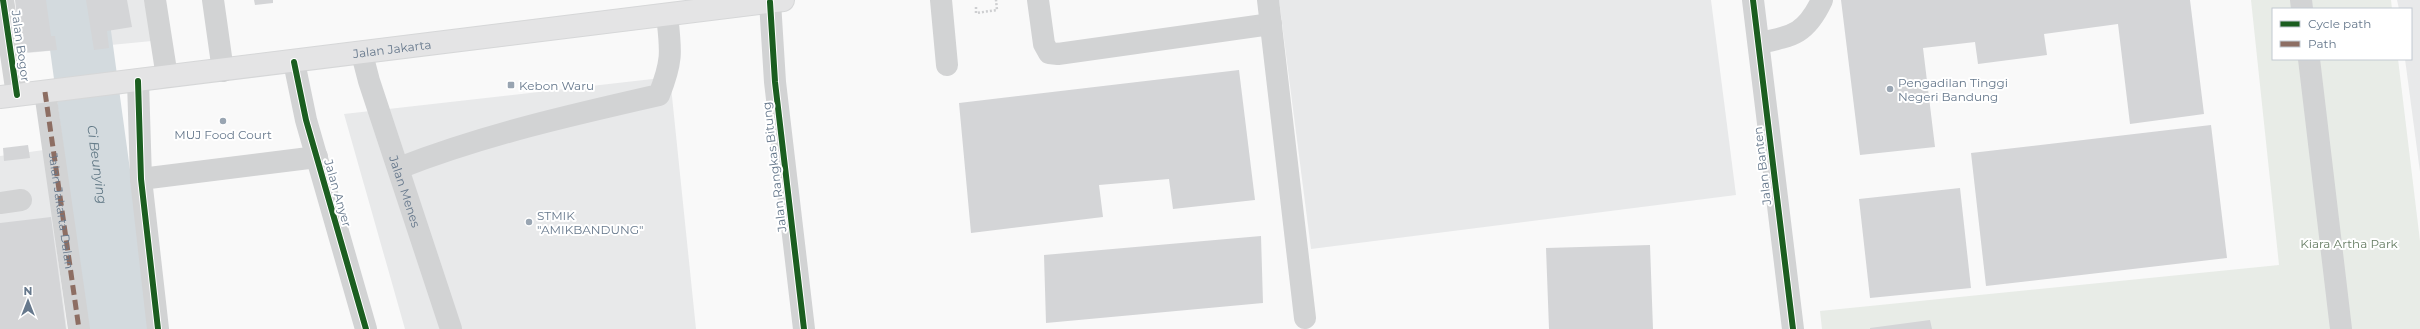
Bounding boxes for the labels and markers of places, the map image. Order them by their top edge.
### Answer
place label: Pengadilan Tinggi Negeri Bandung [1898,75,2008,104]
place label: Kebon Waru [519,78,594,93]
marker: Kebon Waru [506,80,516,90]
marker: Pengadilan Tinggi Negeri Bandung [1885,84,1895,94]
marker: MUJ Food Court [218,116,228,126]
place label: MUJ Food Court [174,127,272,142]
place label: STMIK "AMIKBANDUNG" [537,208,643,237]
marker: STMIK "AMIKBANDUNG" [524,217,534,227]

